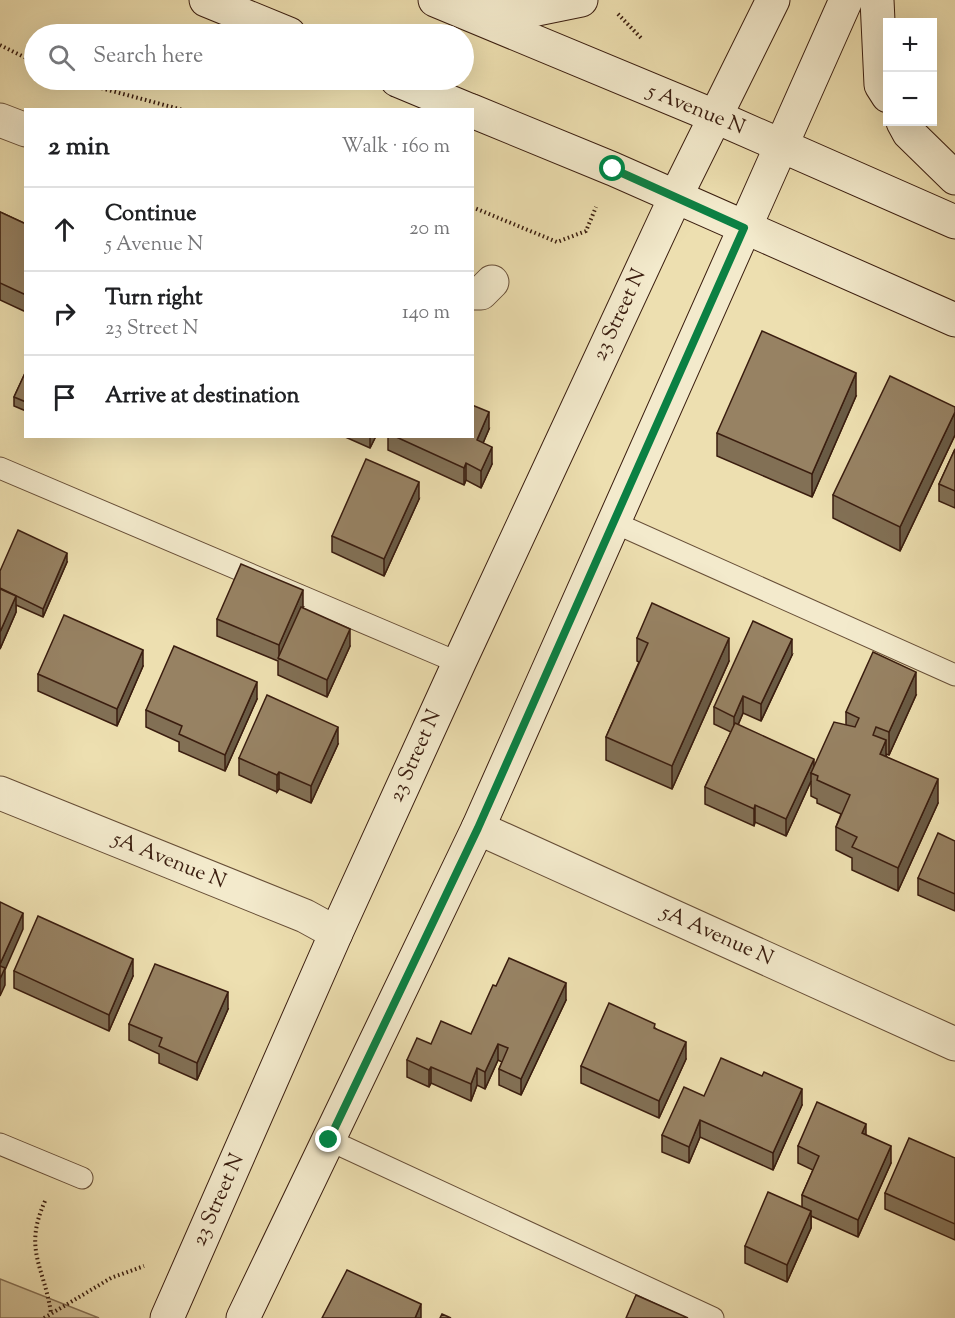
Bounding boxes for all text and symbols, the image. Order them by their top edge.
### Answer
map controls [883,18,937,126]
button: + [883,18,937,72]
search box [24,24,474,90]
icon: search [45,41,78,74]
text: Search here [93,41,203,73]
button: − [883,72,937,126]
street label: 5 Avenue N [642,76,750,143]
text: 2 min [48,129,110,166]
text: Walk · 160 m [341,133,450,162]
route start [599,155,625,181]
text: Continue [105,199,196,231]
icon: ahead [48,213,81,246]
text: 20 m [409,215,450,244]
text: 5 Avenue N [105,231,203,260]
street label: 23 Street N [586,264,654,366]
text: Turn right [105,283,202,315]
icon: right [48,297,81,330]
text: 140 m [402,299,450,328]
text: 23 Street N [105,315,199,344]
icon: arrive [48,381,81,414]
text: Arrive at destination [105,381,300,413]
street label: 23 Street N [382,705,450,807]
street label: 5A Avenue N [107,824,231,897]
street label: 5A Avenue N [655,897,778,974]
route end [315,1126,341,1152]
street label: 23 Street N [185,1149,253,1251]

